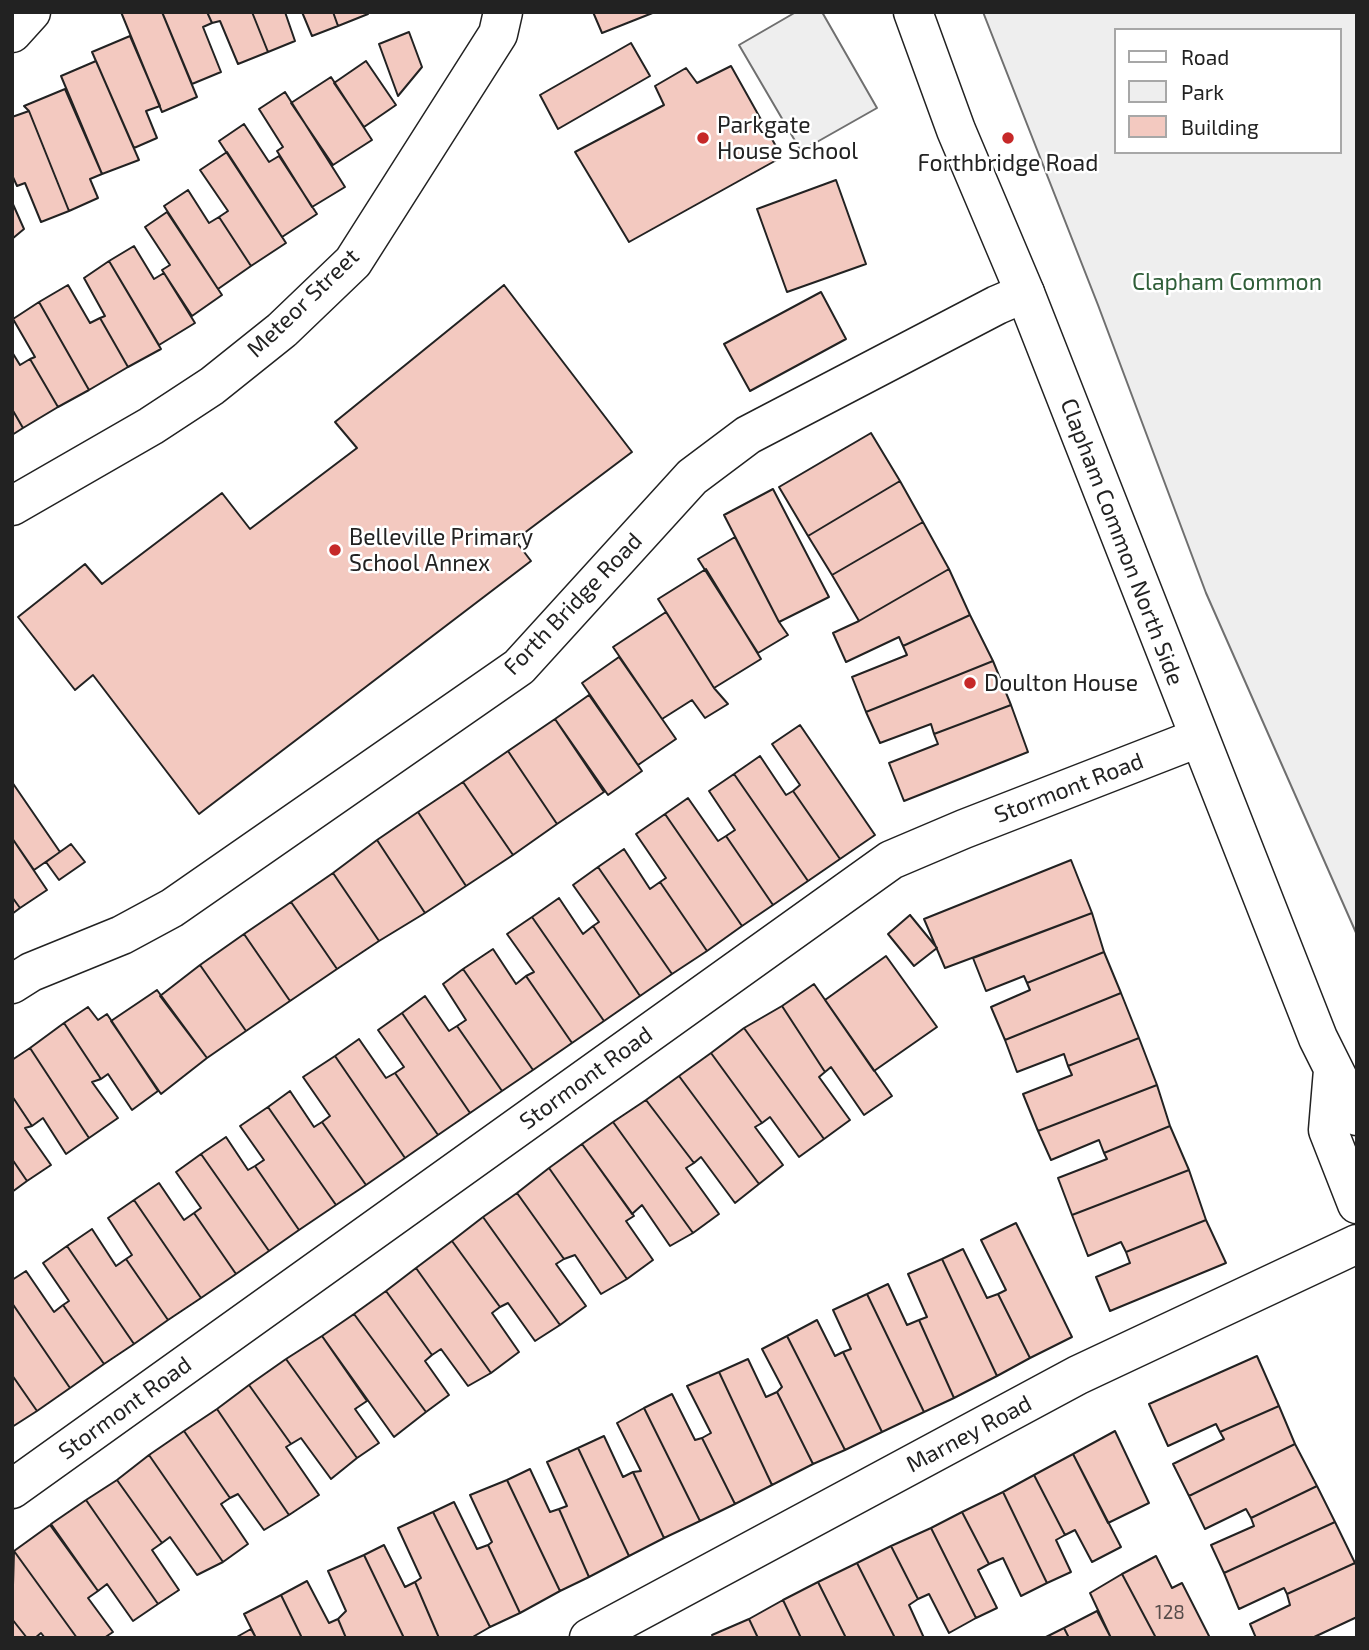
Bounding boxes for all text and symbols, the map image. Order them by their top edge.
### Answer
legend [1114,28,1341,154]
text: Road [1181,44,1229,69]
text: Park [1181,79,1224,104]
place label: Parkgate House School [717,111,858,165]
text: Building [1181,114,1259,139]
marker: Parkgate House School [695,130,711,146]
marker: Forthbridge Road [1000,130,1016,146]
place label: Forthbridge Road [918,149,1098,177]
street label: Meteor Street [241,243,365,363]
park label: Clapham Common [1132,268,1322,296]
street label: Clapham Common North Side [1054,395,1190,689]
place label: Belleville Primary School Annex [349,523,533,577]
street label: Forth Bridge Road [498,527,648,681]
marker: Belleville Primary School Annex [327,542,343,558]
place label: Doulton House [984,669,1138,697]
marker: Doulton House [962,675,978,691]
street label: Stormont Road [991,747,1147,829]
street label: Stormont Road [514,1021,658,1135]
street label: Stormont Road [53,1351,197,1465]
street label: Marney Road [902,1389,1036,1479]
house number: 128 [1155,1602,1185,1624]

